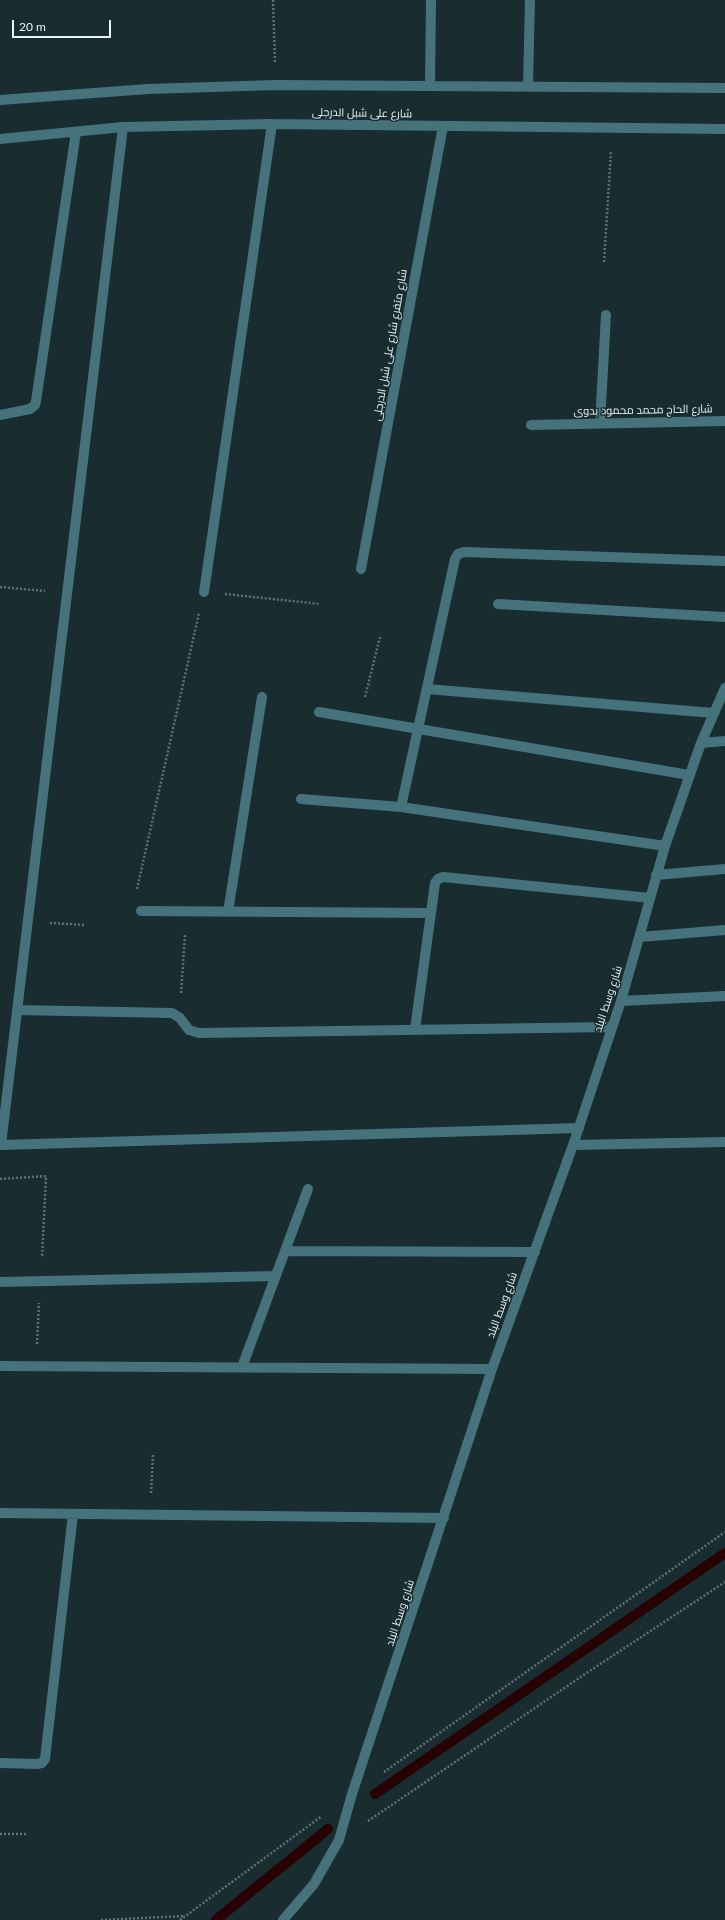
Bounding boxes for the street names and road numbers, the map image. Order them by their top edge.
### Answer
street label: شارع على شبل الدرجلى [312,106,412,120]
street label: شارع متفرع شارع على شبل الدرجلى [370,268,410,422]
street label: شارع الحاج محمد محمود بدوى [573,402,713,418]
street label: شارع وسط البلد [591,964,625,1034]
street label: شارع وسط البلد [484,1270,520,1340]
street label: شارع وسط البلد [383,1578,417,1648]

